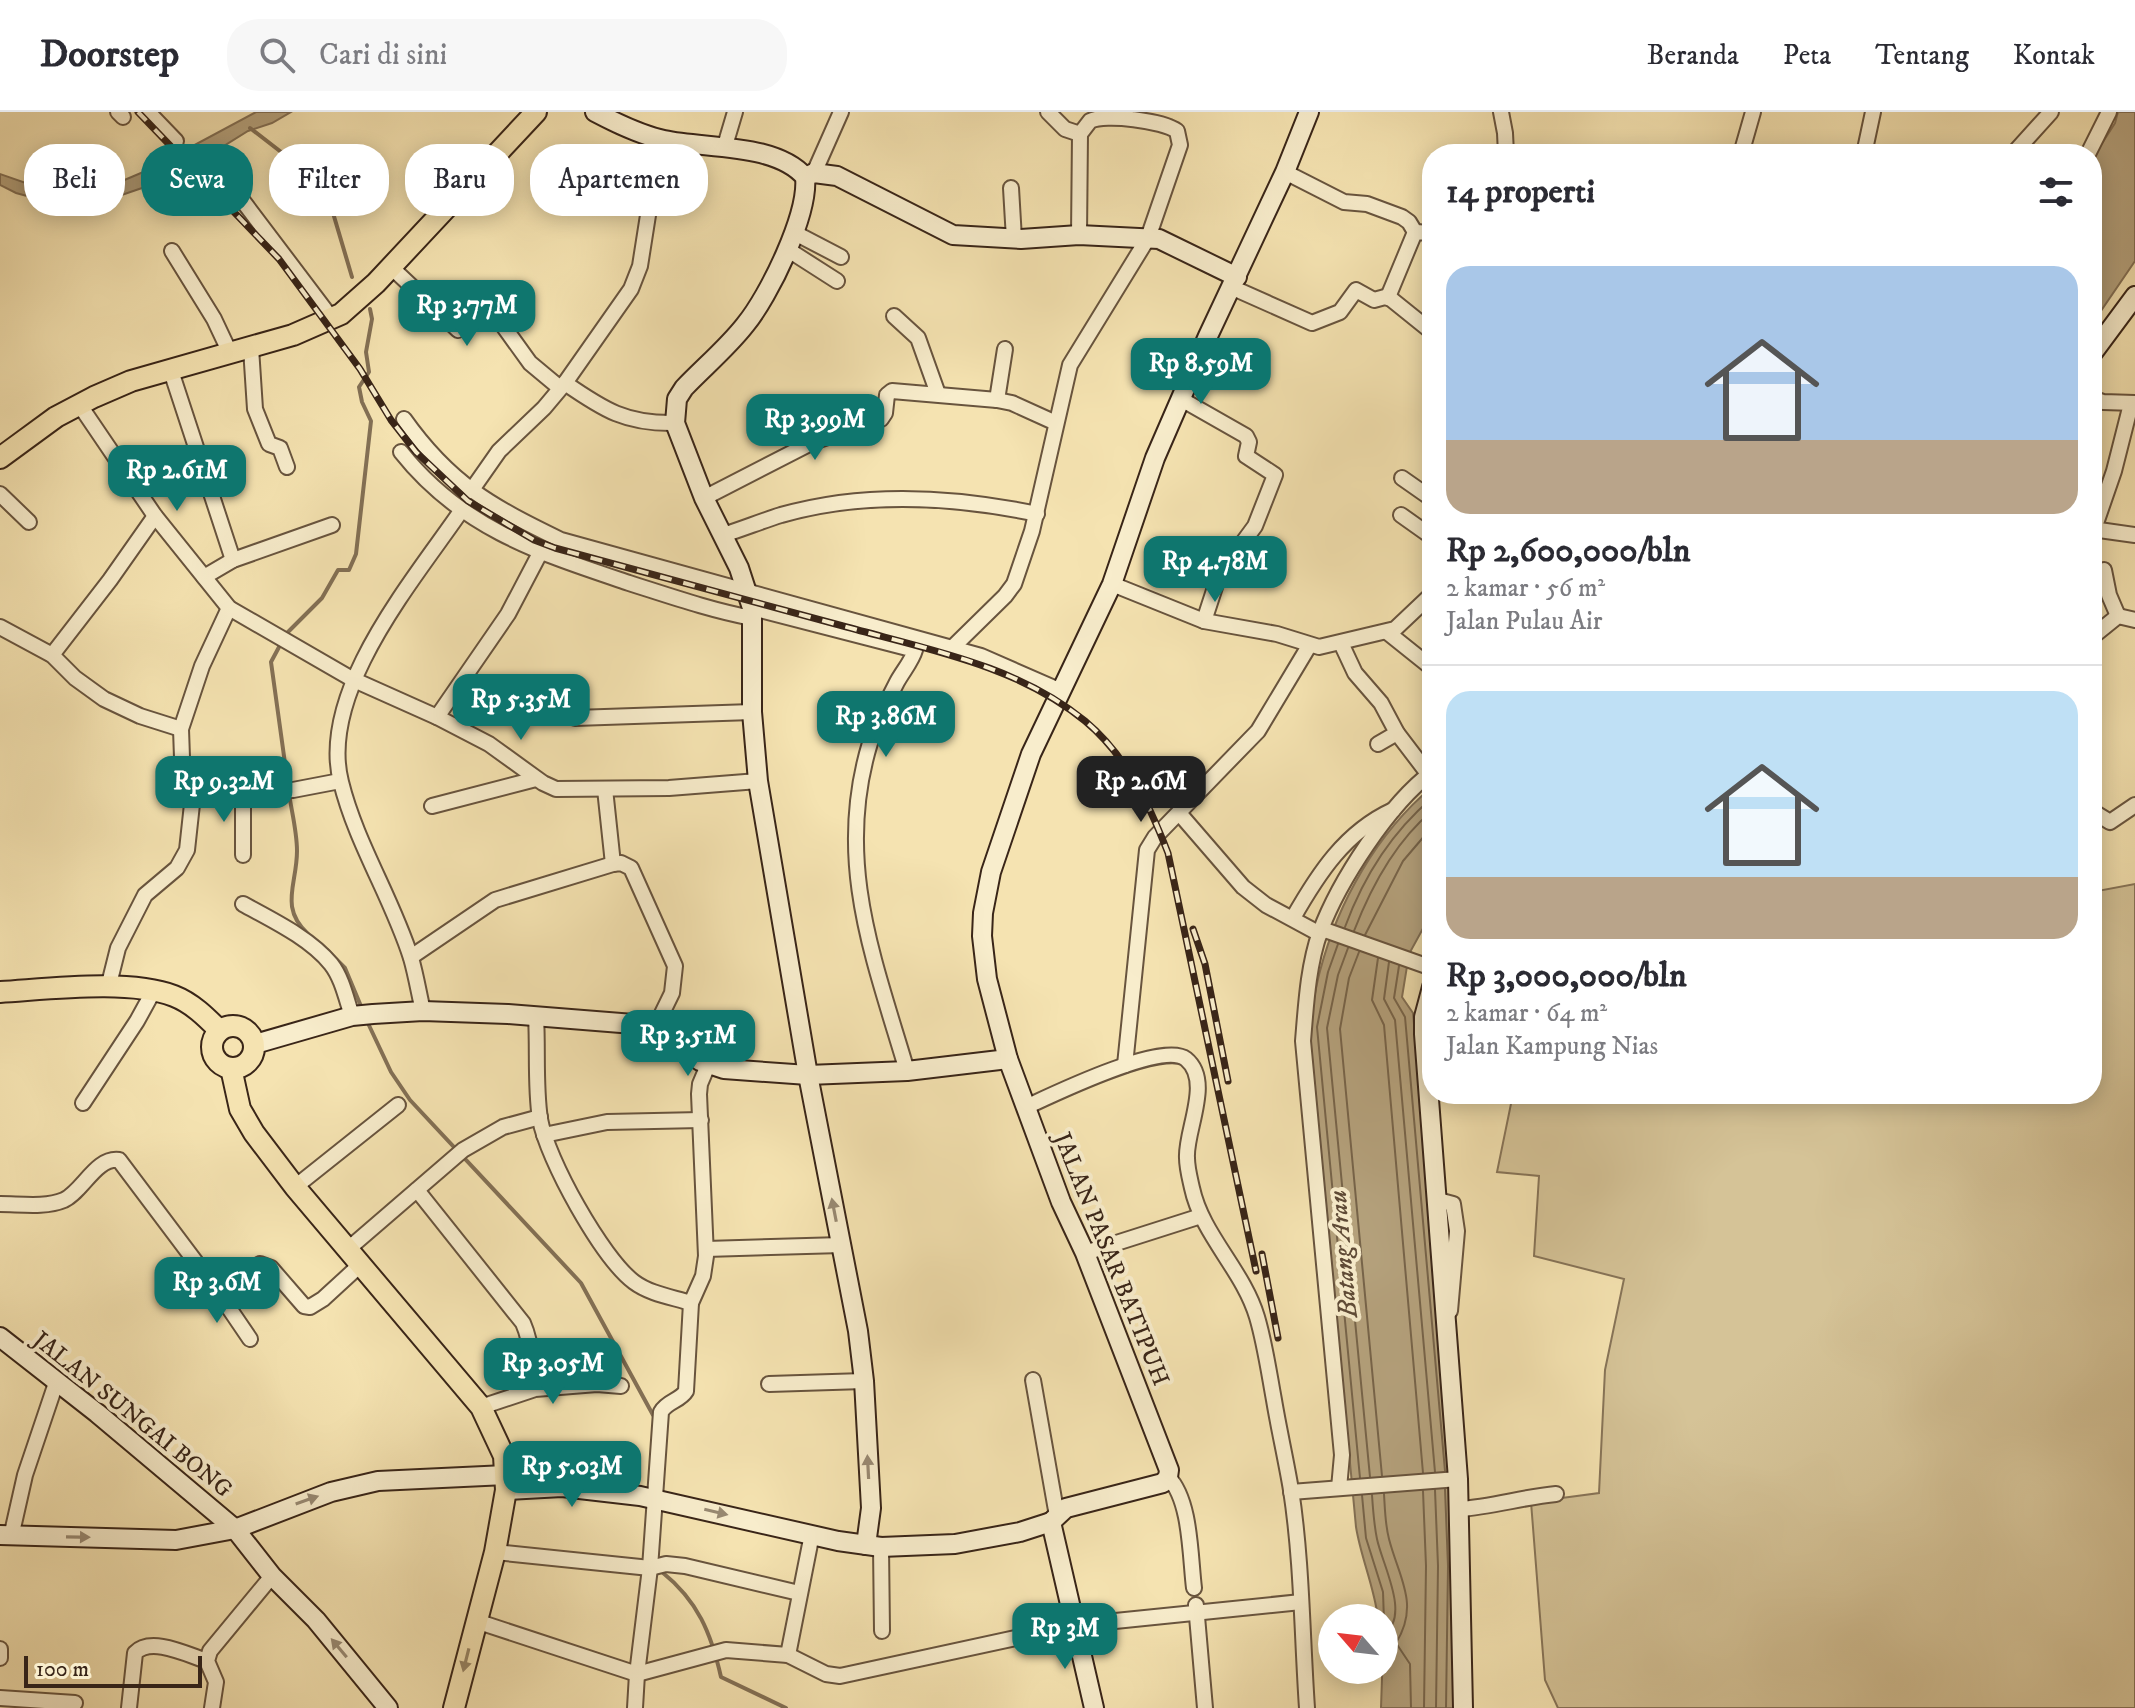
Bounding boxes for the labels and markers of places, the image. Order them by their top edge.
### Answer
pin: Rp 3.77M [384,280,550,348]
pin: Rp 8.59M [1118,338,1284,406]
pin: Rp 3.99M [732,394,898,462]
pin: Rp 2.61M [94,445,260,513]
pin: Rp 4.78M [1132,536,1298,604]
pin: Rp 5.35M [438,674,604,742]
pin: Rp 3.86M [803,691,969,759]
pin: Rp 9.32M [141,756,307,824]
pin: Rp 2.6M [1067,756,1215,824]
pin: Rp 3.51M [605,1010,771,1078]
pin: Rp 3.6M [143,1257,291,1325]
pin: Rp 3.05M [470,1338,636,1406]
pin: Rp 5.03M [489,1441,655,1509]
pin: Rp 3M [1009,1603,1121,1671]

